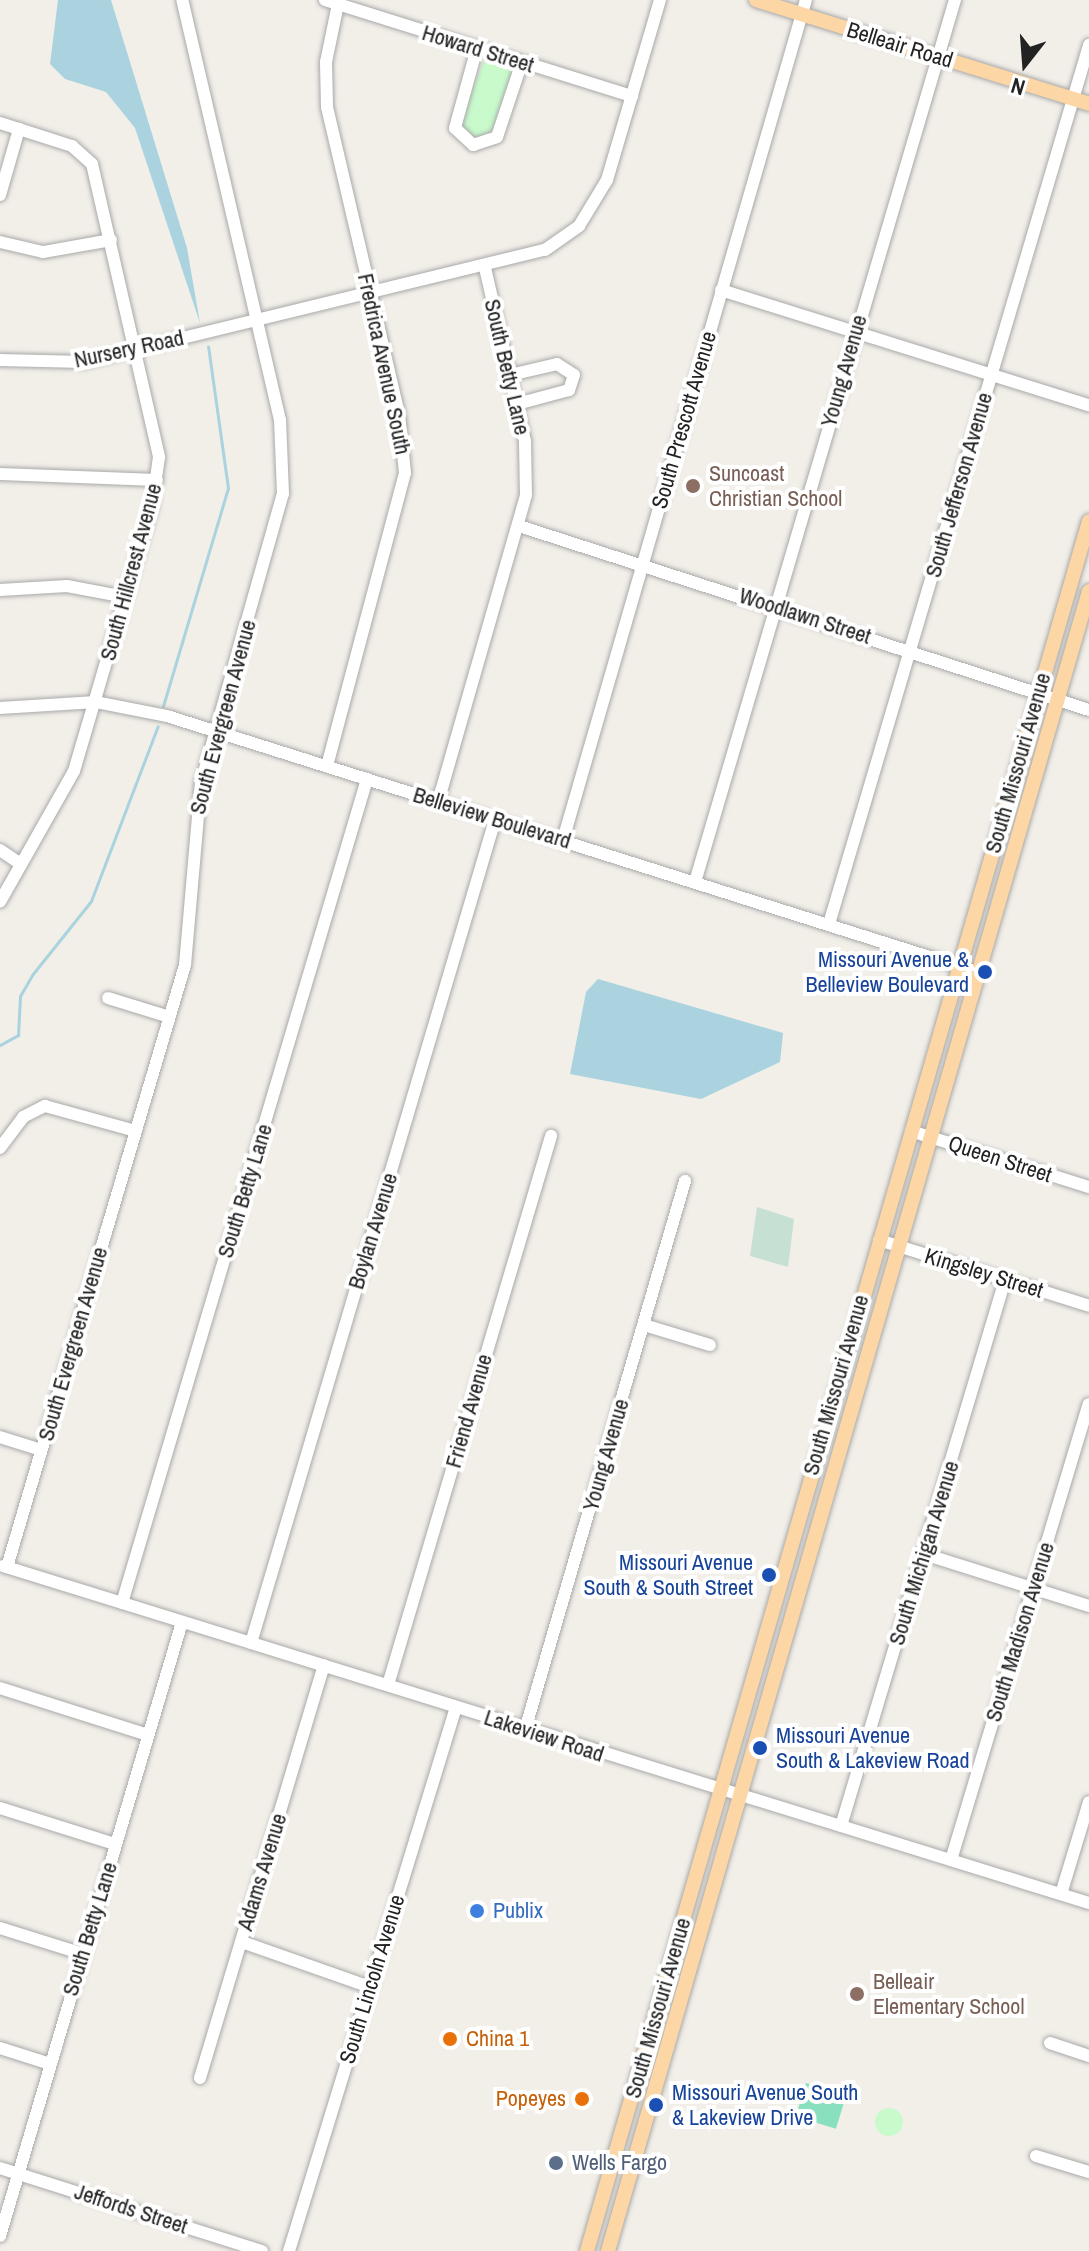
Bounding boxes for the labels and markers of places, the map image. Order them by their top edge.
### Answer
place label: Suncoast Christian School [709,460,842,512]
marker: Suncoast Christian School [684,477,702,495]
place label: Missouri Avenue & Belleview Boulevard [806,946,969,998]
marker: Missouri Avenue & Belleview Boulevard [976,963,994,981]
place label: Missouri Avenue South & South Street [583,1549,753,1600]
marker: Missouri Avenue South & South Street [760,1566,778,1584]
place label: Missouri Avenue South & Lakeview Road [776,1722,970,1774]
marker: Missouri Avenue South & Lakeview Road [751,1739,769,1757]
place label: Publix [493,1898,543,1924]
marker: Publix [468,1902,486,1920]
place label: Belleair Elementary School [873,1968,1024,2020]
marker: Belleair Elementary School [848,1985,866,2003]
place label: China 1 [466,2026,529,2052]
marker: China 1 [441,2030,459,2048]
place label: Missouri Avenue South & Lakeview Drive [672,2079,859,2130]
place label: Popeyes [496,2086,566,2112]
marker: Popeyes [573,2090,591,2108]
marker: Missouri Avenue South & Lakeview Drive [647,2096,665,2114]
place label: Wells Fargo [572,2150,667,2176]
marker: Wells Fargo [547,2154,565,2172]

